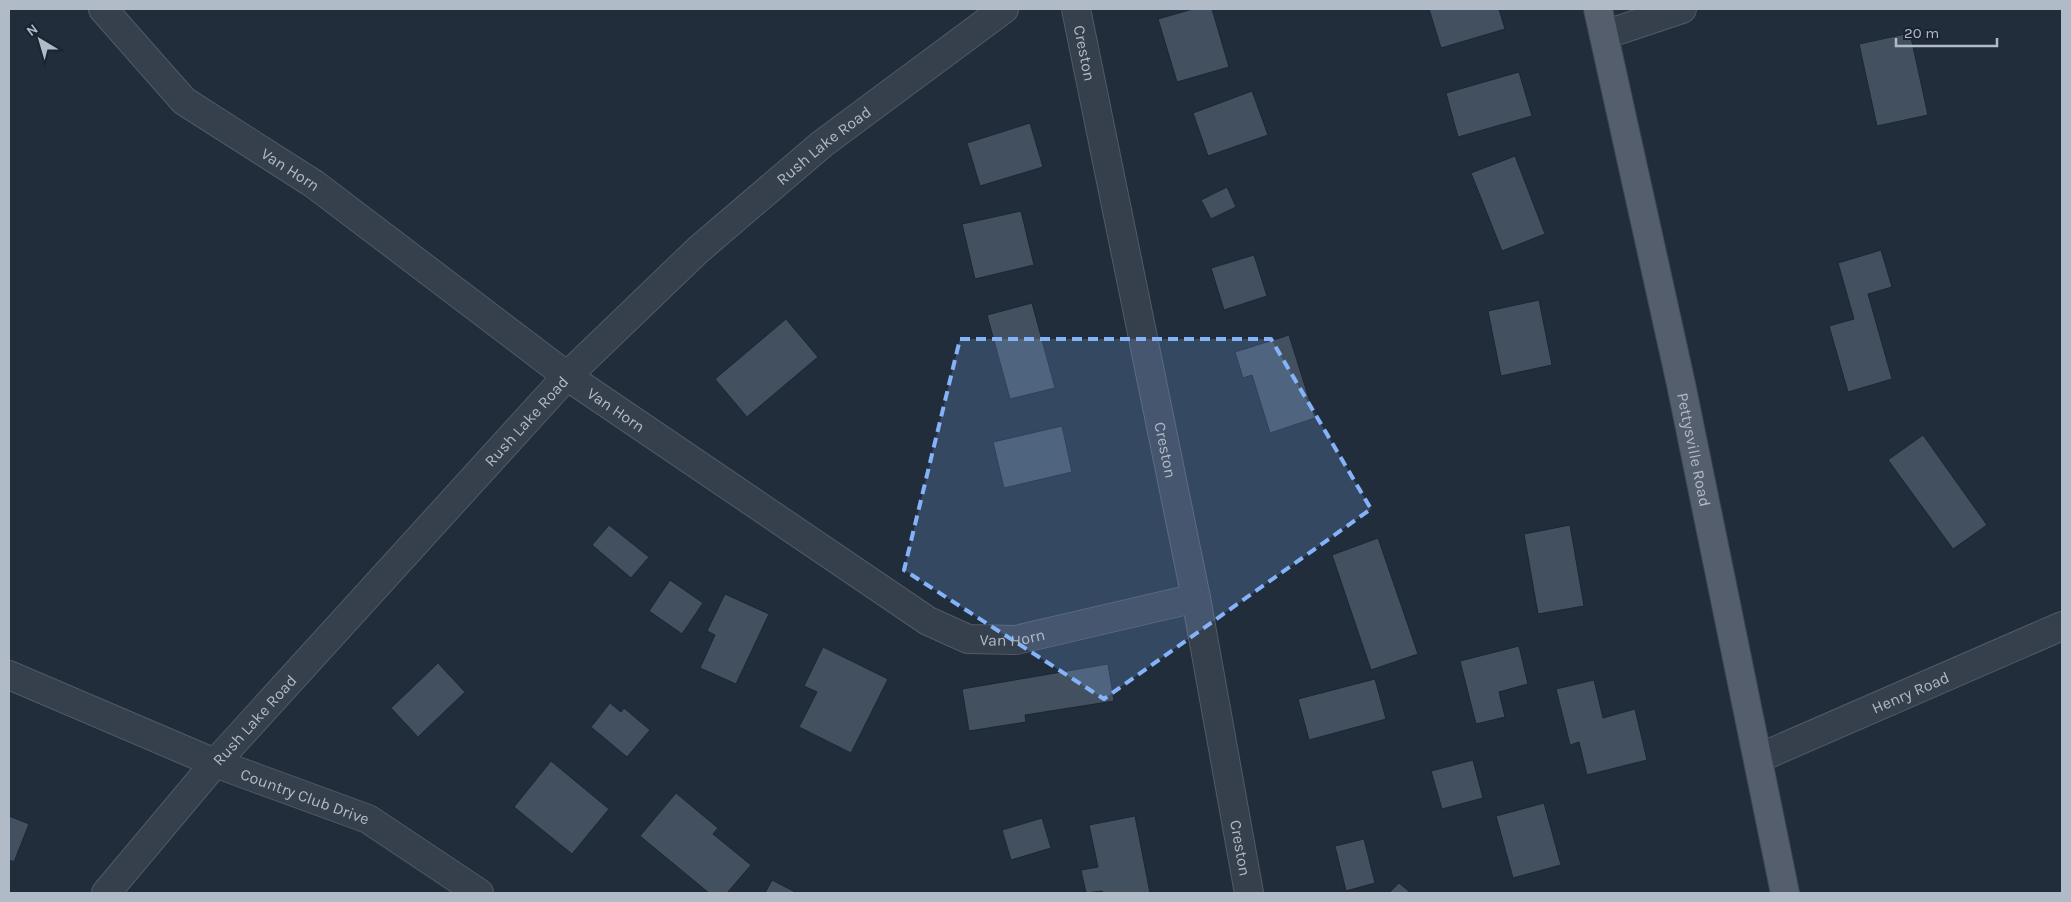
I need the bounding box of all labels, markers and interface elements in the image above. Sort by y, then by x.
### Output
north arrow [15,15,65,65]
scale bar [1896,15,1997,47]
text: N [23,20,41,40]
street label: Creston [1070,24,1099,83]
text: 20 m [1904,24,1939,42]
street label: Rush Lake Road [772,102,875,189]
street label: Van Horn [257,144,323,195]
street label: Rush Lake Road [481,372,572,470]
street label: Van Horn [584,384,649,436]
street label: Pettysville Road [1673,391,1715,508]
street label: Creston [1150,420,1180,480]
street label: Van Horn [979,625,1047,650]
street label: Henry Road [1869,667,1952,718]
street label: Rush Lake Road [209,671,301,769]
street label: Country Club Drive [238,764,372,829]
street label: Creston [1226,818,1255,878]

